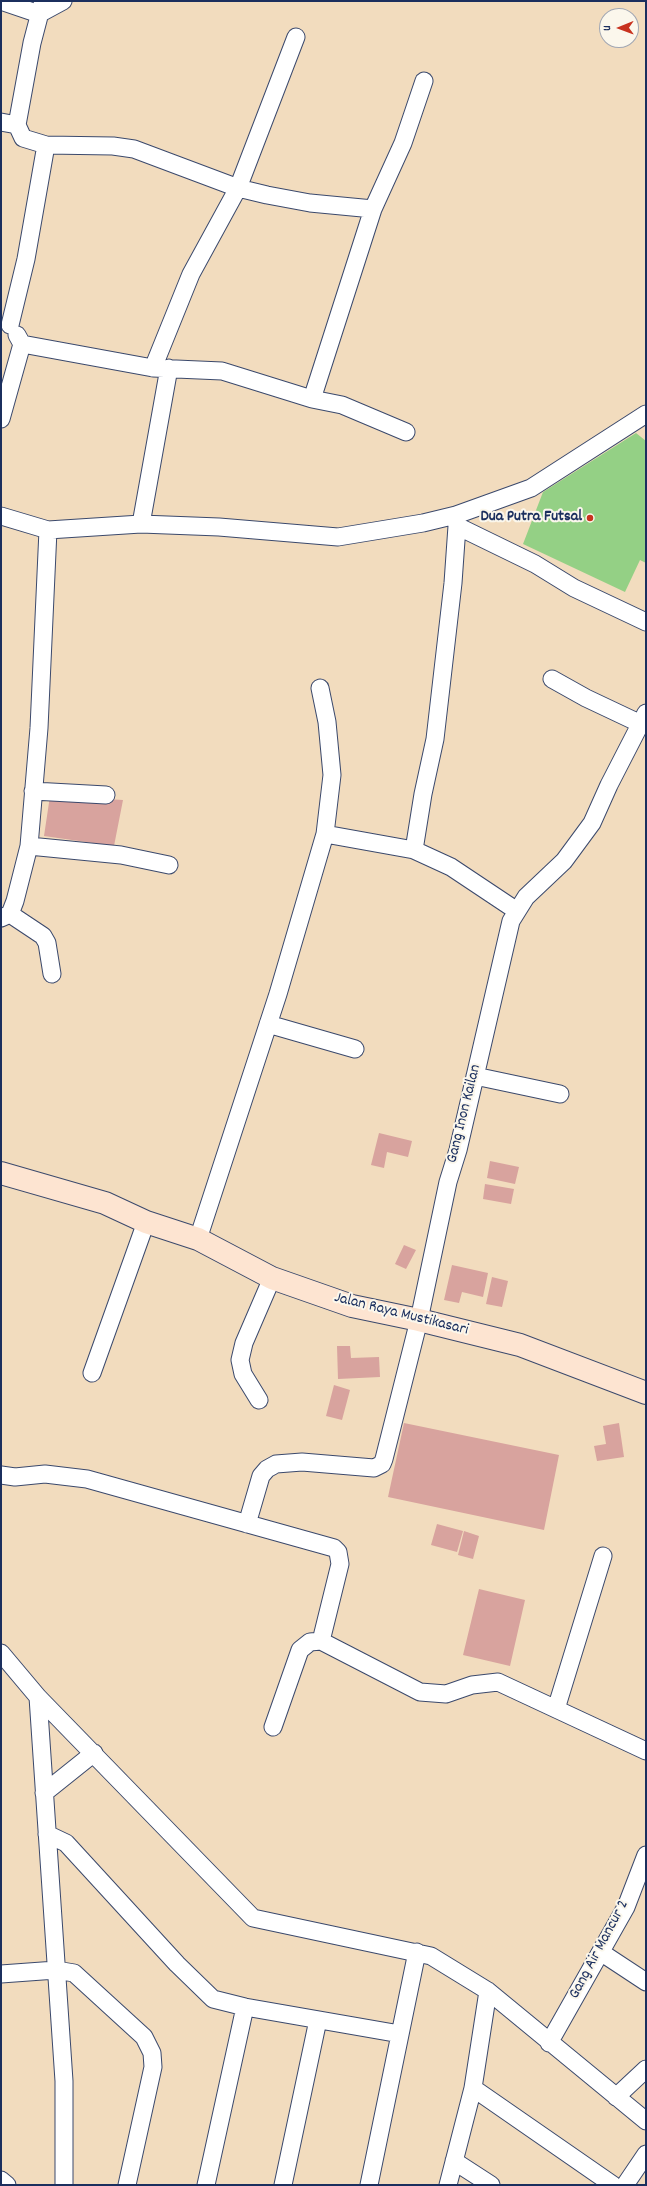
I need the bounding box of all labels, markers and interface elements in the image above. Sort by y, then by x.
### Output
north arrow [599,8,639,48]
text: U [600,25,616,31]
place label: Dua Putra Futsal [481,508,582,528]
marker: Dua Putra Futsal [585,513,595,523]
street label: Gang Inon Kailan [444,1063,486,1165]
street label: Jalan Raya Mustikasari [332,1289,470,1341]
street label: Gang Air Mancur 2 [566,1897,634,2003]

